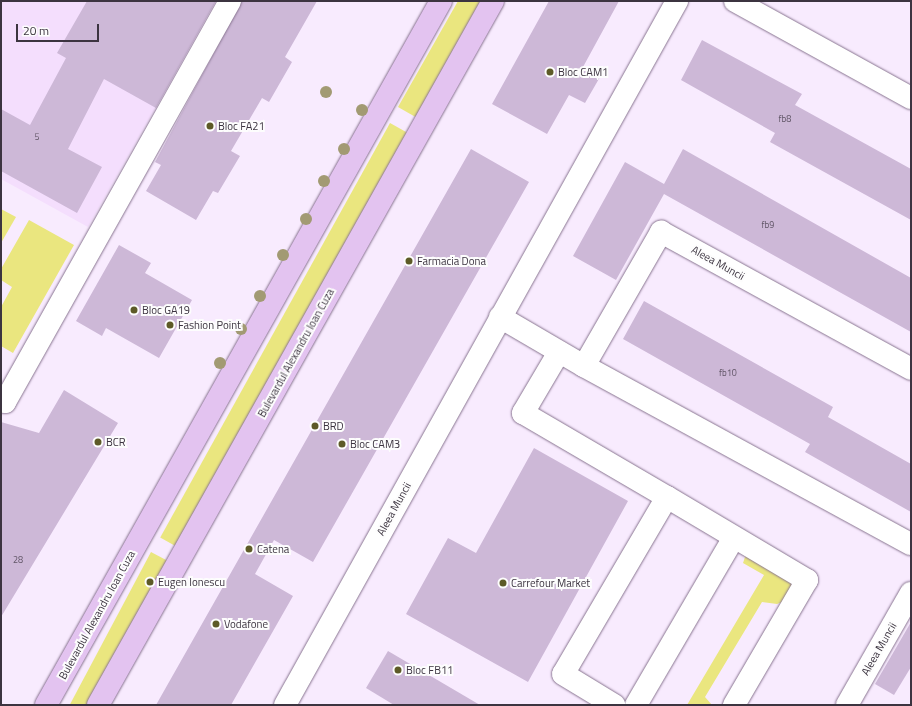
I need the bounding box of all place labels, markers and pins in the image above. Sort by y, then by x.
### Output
place label: Bloc CAM1 [558,65,608,79]
marker: Bloc CAM1 [545,67,555,77]
place label: Bloc FA21 [218,119,265,133]
marker: Bloc FA21 [205,121,215,131]
place label: Farmacia Dona [417,254,486,268]
marker: Farmacia Dona [404,256,414,266]
place label: Bloc GA19 [142,303,190,317]
marker: Bloc GA19 [129,305,139,315]
place label: Fashion Point [178,318,241,332]
marker: Fashion Point [165,320,175,330]
place label: BRD [323,419,344,433]
marker: BRD [310,421,320,431]
place label: BCR [106,435,126,449]
marker: BCR [93,437,103,447]
place label: Bloc CAM3 [350,437,400,451]
marker: Bloc CAM3 [337,439,347,449]
place label: Catena [257,542,289,556]
marker: Catena [244,544,254,554]
place label: Eugen Ionescu [158,575,225,589]
place label: Carrefour Market [511,576,590,590]
marker: Eugen Ionescu [145,577,155,587]
marker: Carrefour Market [498,578,508,588]
place label: Vodafone [224,617,268,631]
marker: Vodafone [211,619,221,629]
place label: Bloc FB11 [406,663,453,677]
marker: Bloc FB11 [393,665,403,675]

